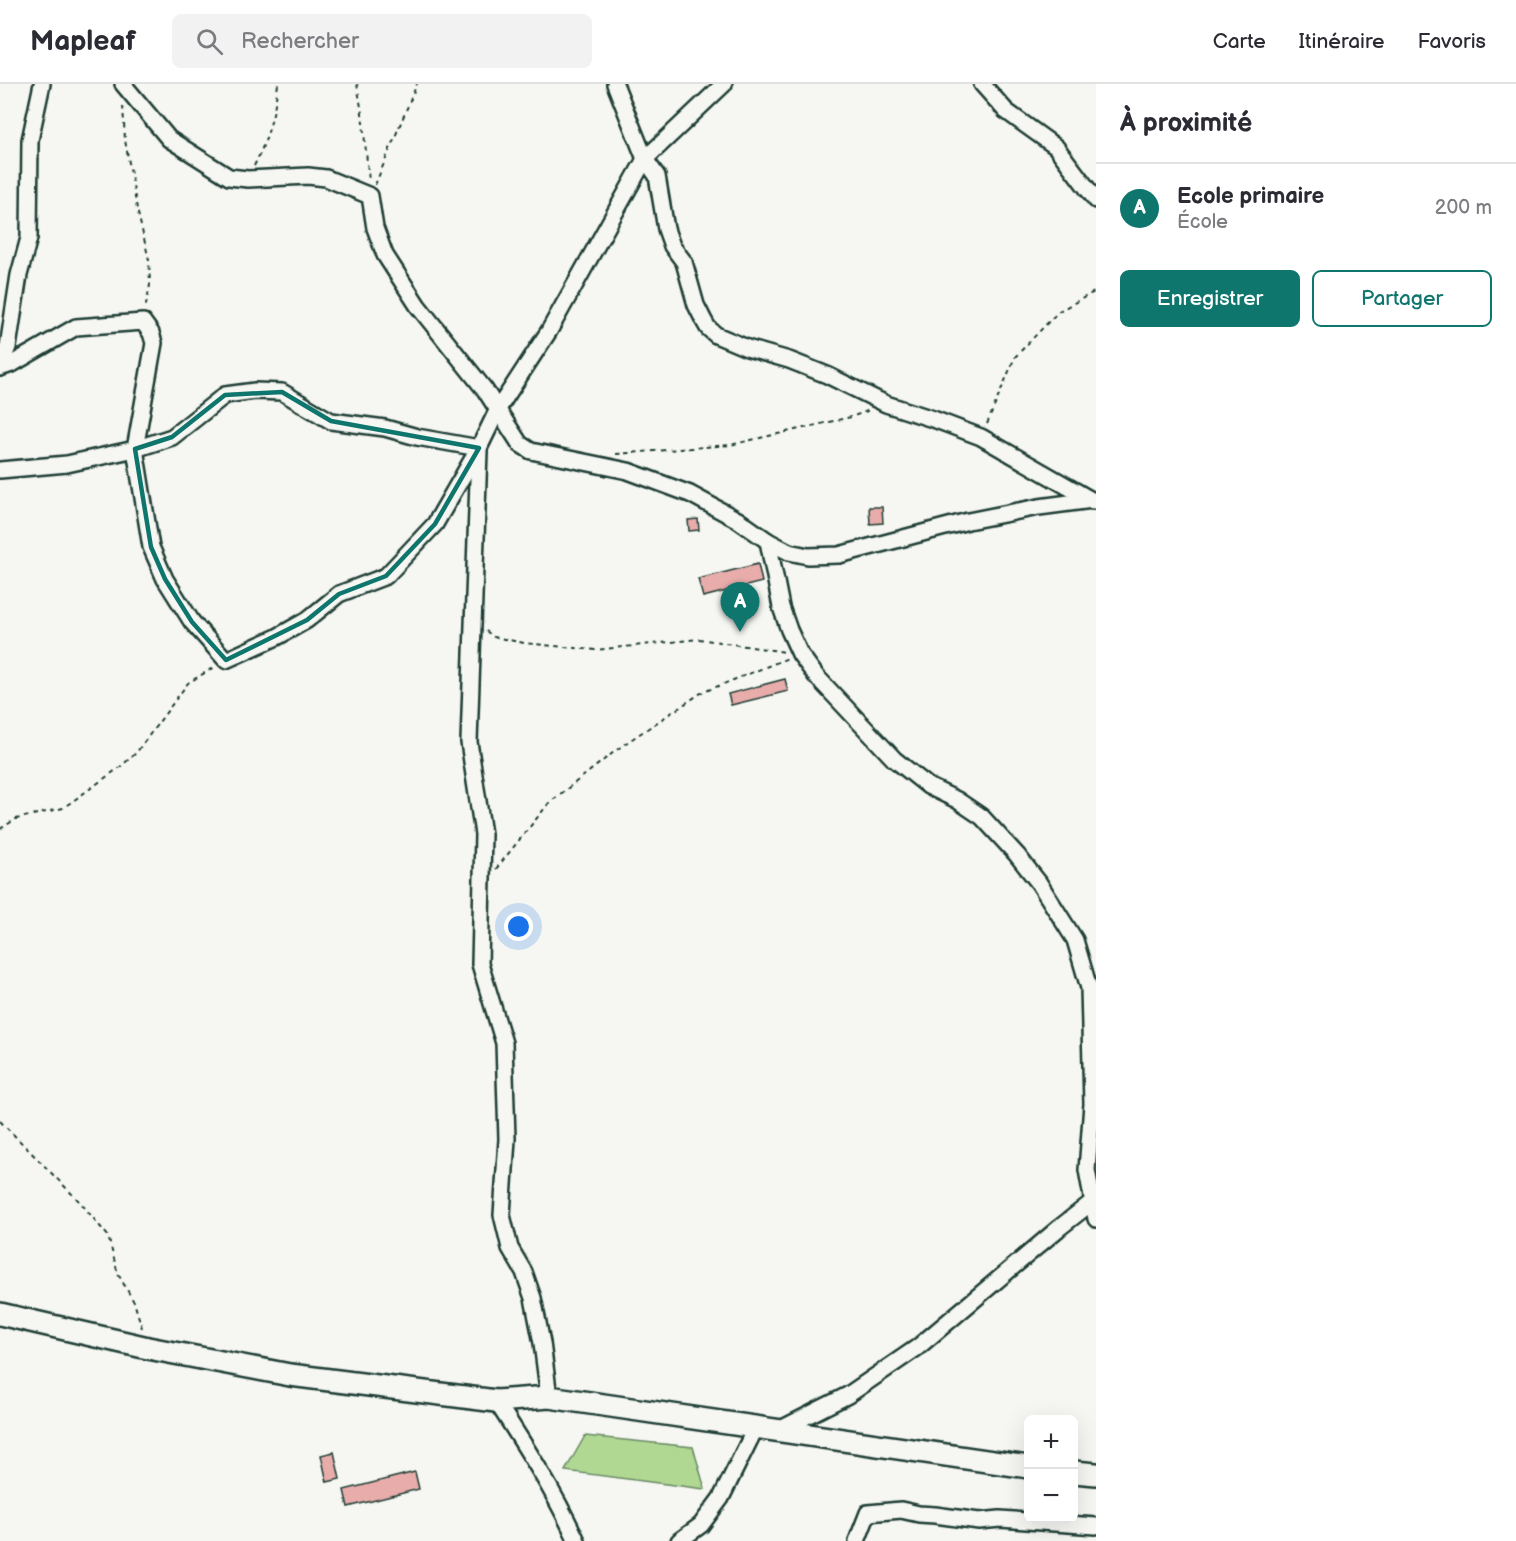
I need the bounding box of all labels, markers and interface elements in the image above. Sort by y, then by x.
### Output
search box [172,14,592,68]
text: Mapleaf [30,25,136,58]
icon: search [193,25,226,58]
text: Rechercher [241,28,359,55]
text: Carte [1213,29,1266,54]
text: Itinéraire [1299,29,1385,54]
text: Favoris [1418,29,1486,54]
text: À proximité [1120,108,1252,139]
text: Ecole primaire [1177,183,1324,210]
text: A [1133,196,1146,220]
text: 200 m [1435,196,1492,220]
text: École [1177,210,1228,234]
button: Enregistrer [1120,270,1300,327]
button: Partager [1312,270,1492,327]
pin: A [720,582,760,632]
your location [504,912,533,941]
map controls [1024,1415,1078,1523]
button: + [1024,1415,1078,1469]
button: − [1024,1469,1078,1523]

